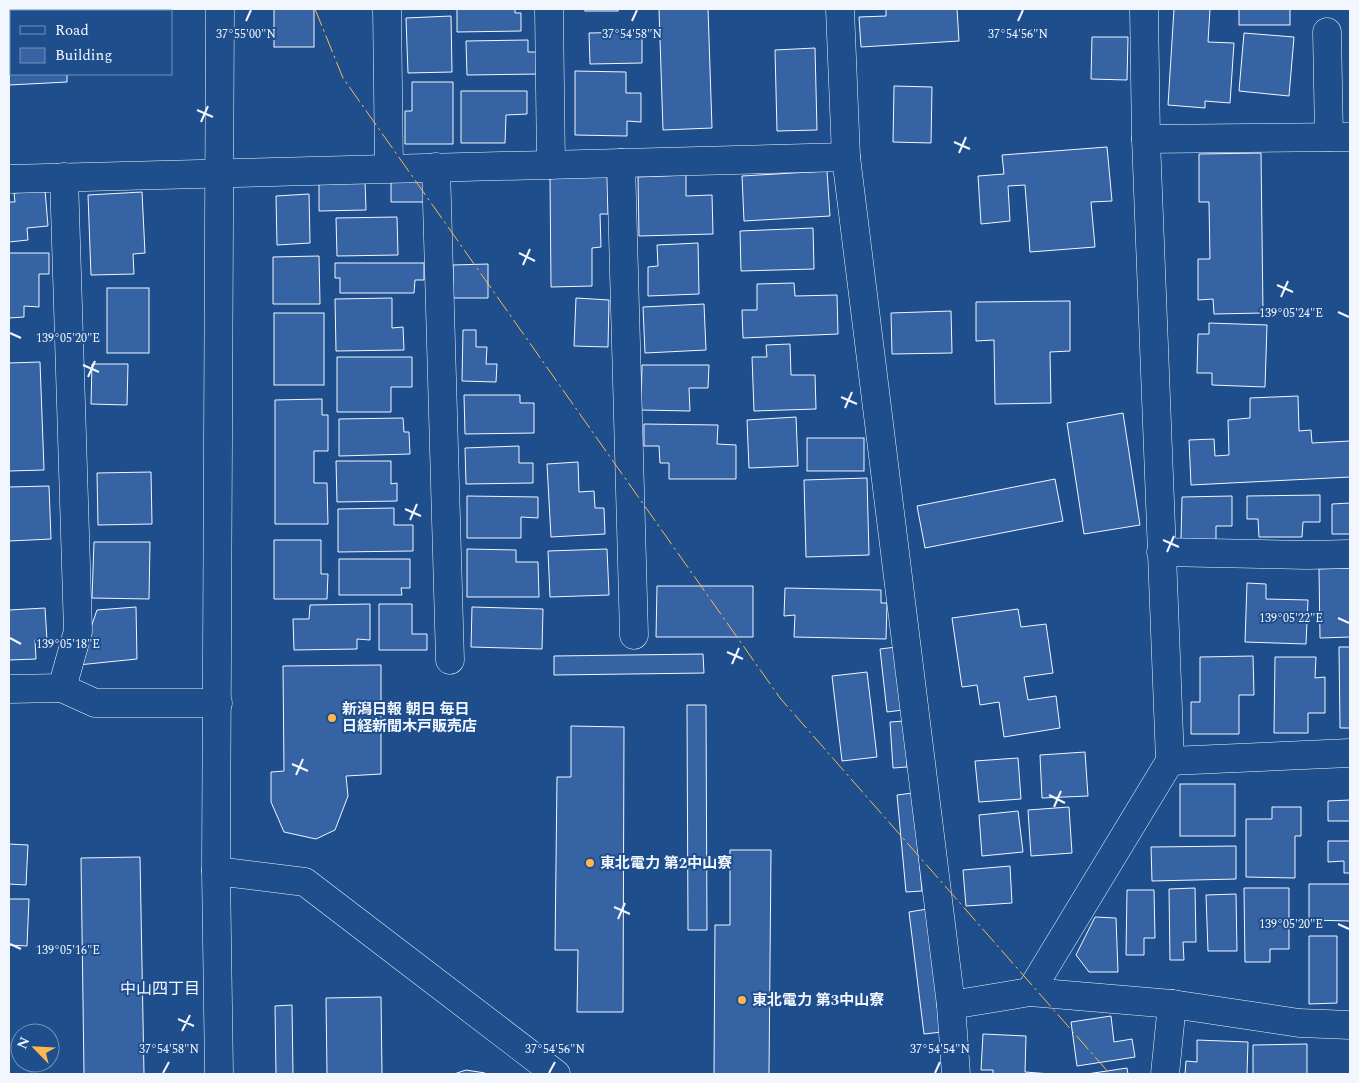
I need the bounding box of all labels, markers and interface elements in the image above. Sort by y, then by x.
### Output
legend [10,10,172,75]
text: Road [55,19,89,42]
text: 37°55'00"N [216,25,276,44]
text: 37°54'58"N [602,25,662,44]
text: 37°54'56"N [988,25,1048,44]
text: Building [55,44,112,67]
text: 139°05'24"E [1259,304,1323,323]
text: 139°05'20"E [36,329,100,348]
text: 139°05'22"E [1259,609,1323,628]
text: 139°05'18"E [36,635,100,654]
place label: 新潟日報 朝日 毎日 日経新聞木戸販売店 [342,698,477,738]
marker: 新潟日報 朝日 毎日 日経新聞木戸販売店 [326,712,338,724]
place label: 東北電力 第2中山寮 [600,852,732,875]
marker: 東北電力 第2中山寮 [584,857,596,869]
text: 139°05'20"E [1259,915,1323,934]
text: 139°05'16"E [36,941,100,960]
district label: 中山四丁目 [120,977,200,1001]
place label: 東北電力 第3中山寮 [752,989,884,1012]
marker: 東北電力 第3中山寮 [736,994,748,1006]
north arrow [10,1023,60,1073]
text: N [12,1033,35,1052]
text: 37°54'58"N [139,1040,199,1059]
text: 37°54'56"N [525,1040,585,1059]
text: 37°54'54"N [910,1040,970,1059]

